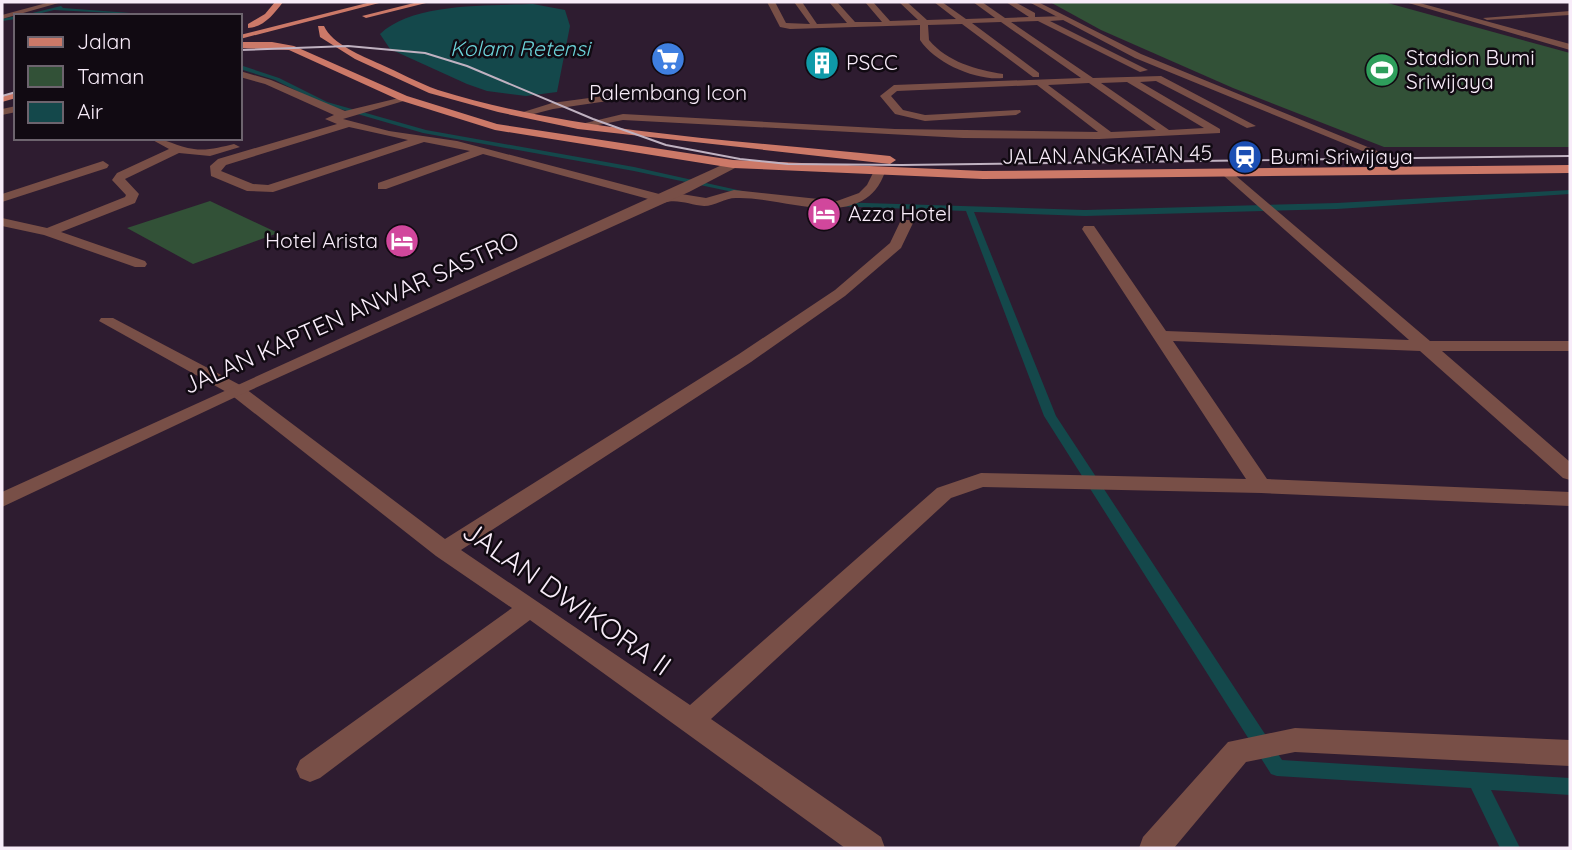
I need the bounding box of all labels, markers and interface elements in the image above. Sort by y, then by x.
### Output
legend [14,14,242,140]
text: Jalan [77,28,131,54]
water label: Kolam Retensi [450,35,593,61]
supermarket icon: Palembang Icon [649,40,687,78]
building icon: PSCC [803,44,841,82]
place label: Stadion Bumi Sriwijaya [1406,44,1535,94]
place label: PSCC [846,49,898,75]
sports icon: Stadion Bumi Sriwijaya [1363,51,1401,89]
text: Taman [77,63,144,89]
place label: Palembang Icon [589,79,747,105]
text: Air [77,98,103,124]
station icon: Bumi Sriwijaya [1226,138,1264,176]
street label: JALAN ANGKATAN 45 [1002,139,1212,169]
place label: Bumi Sriwijaya [1270,143,1413,169]
hotel icon: Azza Hotel [805,195,843,233]
place label: Azza Hotel [848,200,952,226]
hotel icon: Hotel Arista [383,222,421,260]
street label: JALAN KAPTEN ANWAR SASTRO [178,224,523,400]
place label: Hotel Arista [265,227,378,253]
street label: JALAN DWIKORA II [456,512,678,683]

